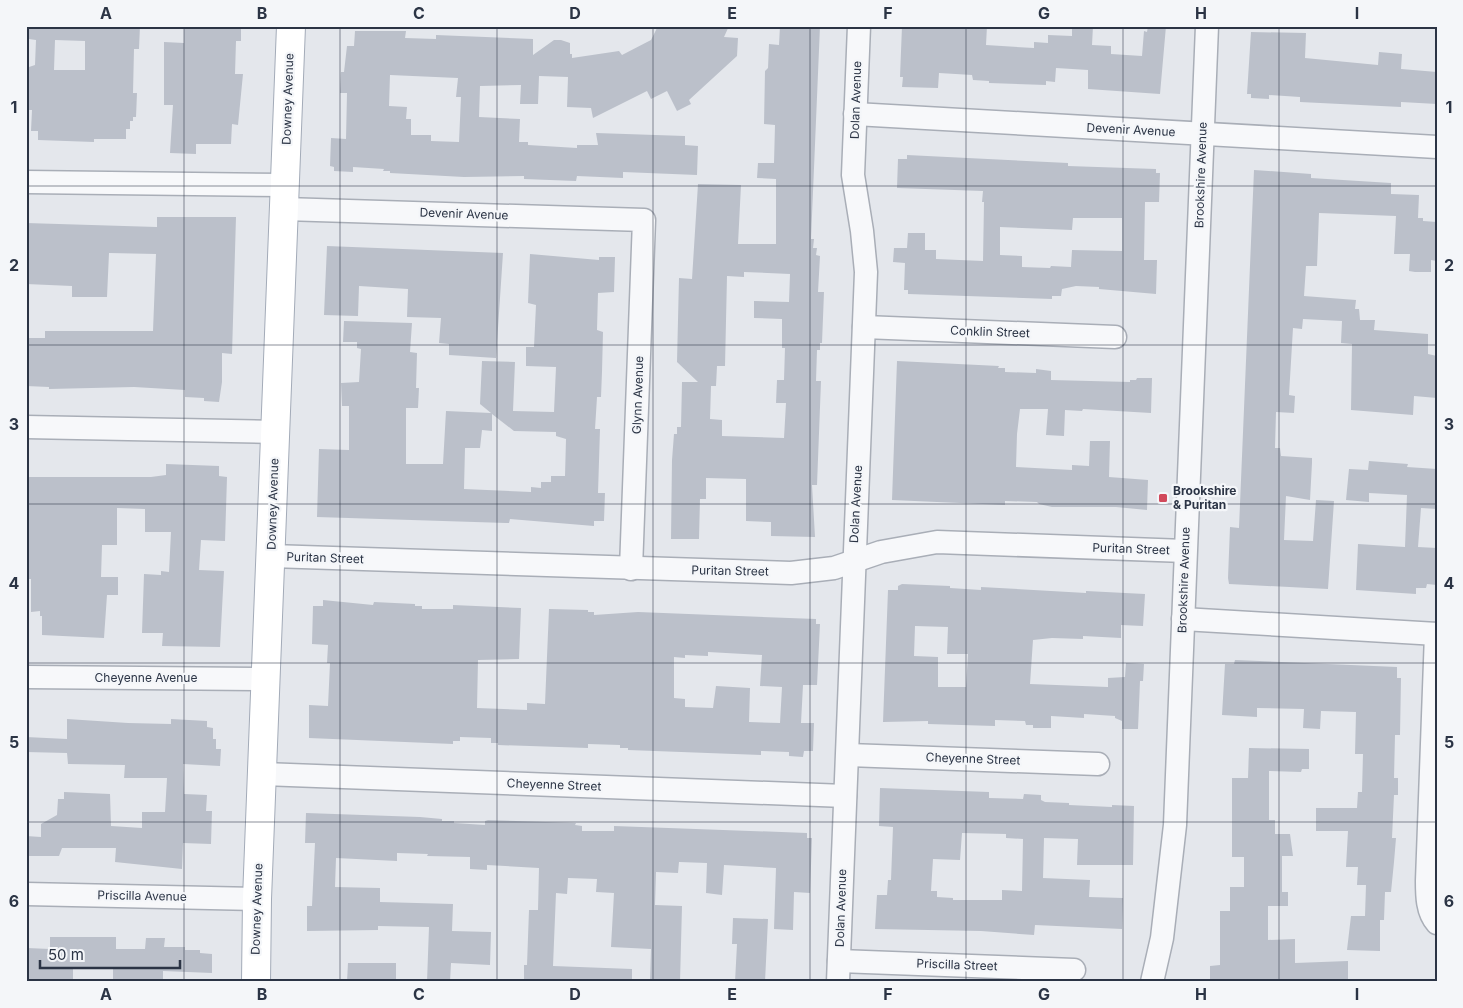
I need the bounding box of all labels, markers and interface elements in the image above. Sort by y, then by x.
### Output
text: A [100,3,112,23]
text: B [257,3,267,23]
text: C [413,3,425,23]
text: D [569,3,581,23]
text: E [727,3,737,23]
text: F [883,3,893,23]
text: G [1038,3,1050,23]
text: H [1195,3,1207,23]
text: I [1355,3,1359,23]
street label: Downey Avenue [278,53,297,145]
street label: Dolan Avenue [847,61,864,139]
text: 1 [11,97,17,117]
text: 1 [1446,97,1452,117]
street label: Devenir Avenue [1086,120,1176,139]
street label: Brookshire Avenue [1191,122,1210,228]
street label: Devenir Avenue [419,204,509,223]
text: 2 [9,255,19,275]
text: 2 [1444,255,1454,275]
street label: Conklin Street [950,323,1030,340]
street label: Glynn Avenue [629,356,646,434]
text: 3 [9,414,19,434]
text: 3 [1444,414,1454,434]
street label: Downey Avenue [263,458,282,550]
street label: Dolan Avenue [846,465,865,543]
place label: Brookshire & Puritan [1173,483,1236,512]
marker: Brookshire & Puritan [1157,492,1169,504]
street label: Brookshire Avenue [1174,527,1193,633]
street label: Puritan Street [1092,540,1170,557]
street label: Puritan Street [286,549,364,566]
street label: Puritan Street [691,562,769,579]
text: 4 [9,573,20,593]
text: 4 [1444,573,1455,593]
street label: Cheyenne Avenue [95,670,197,685]
text: 5 [9,732,19,752]
text: 5 [1444,732,1454,752]
street label: Cheyenne Street [926,749,1021,768]
street label: Cheyenne Street [507,775,602,794]
street label: Downey Avenue [247,863,266,955]
street label: Dolan Avenue [832,869,849,947]
street label: Priscilla Avenue [97,887,187,904]
text: 6 [9,891,19,911]
text: 6 [1444,891,1454,911]
scale bar [40,938,180,970]
text: 50 m [48,945,84,964]
street label: Priscilla Street [916,956,998,973]
text: A [100,984,112,1004]
text: B [257,984,267,1004]
text: C [413,984,425,1004]
text: D [569,984,581,1004]
text: E [727,984,737,1004]
text: F [883,984,893,1004]
text: G [1038,984,1050,1004]
text: H [1195,984,1207,1004]
text: I [1355,984,1359,1004]

